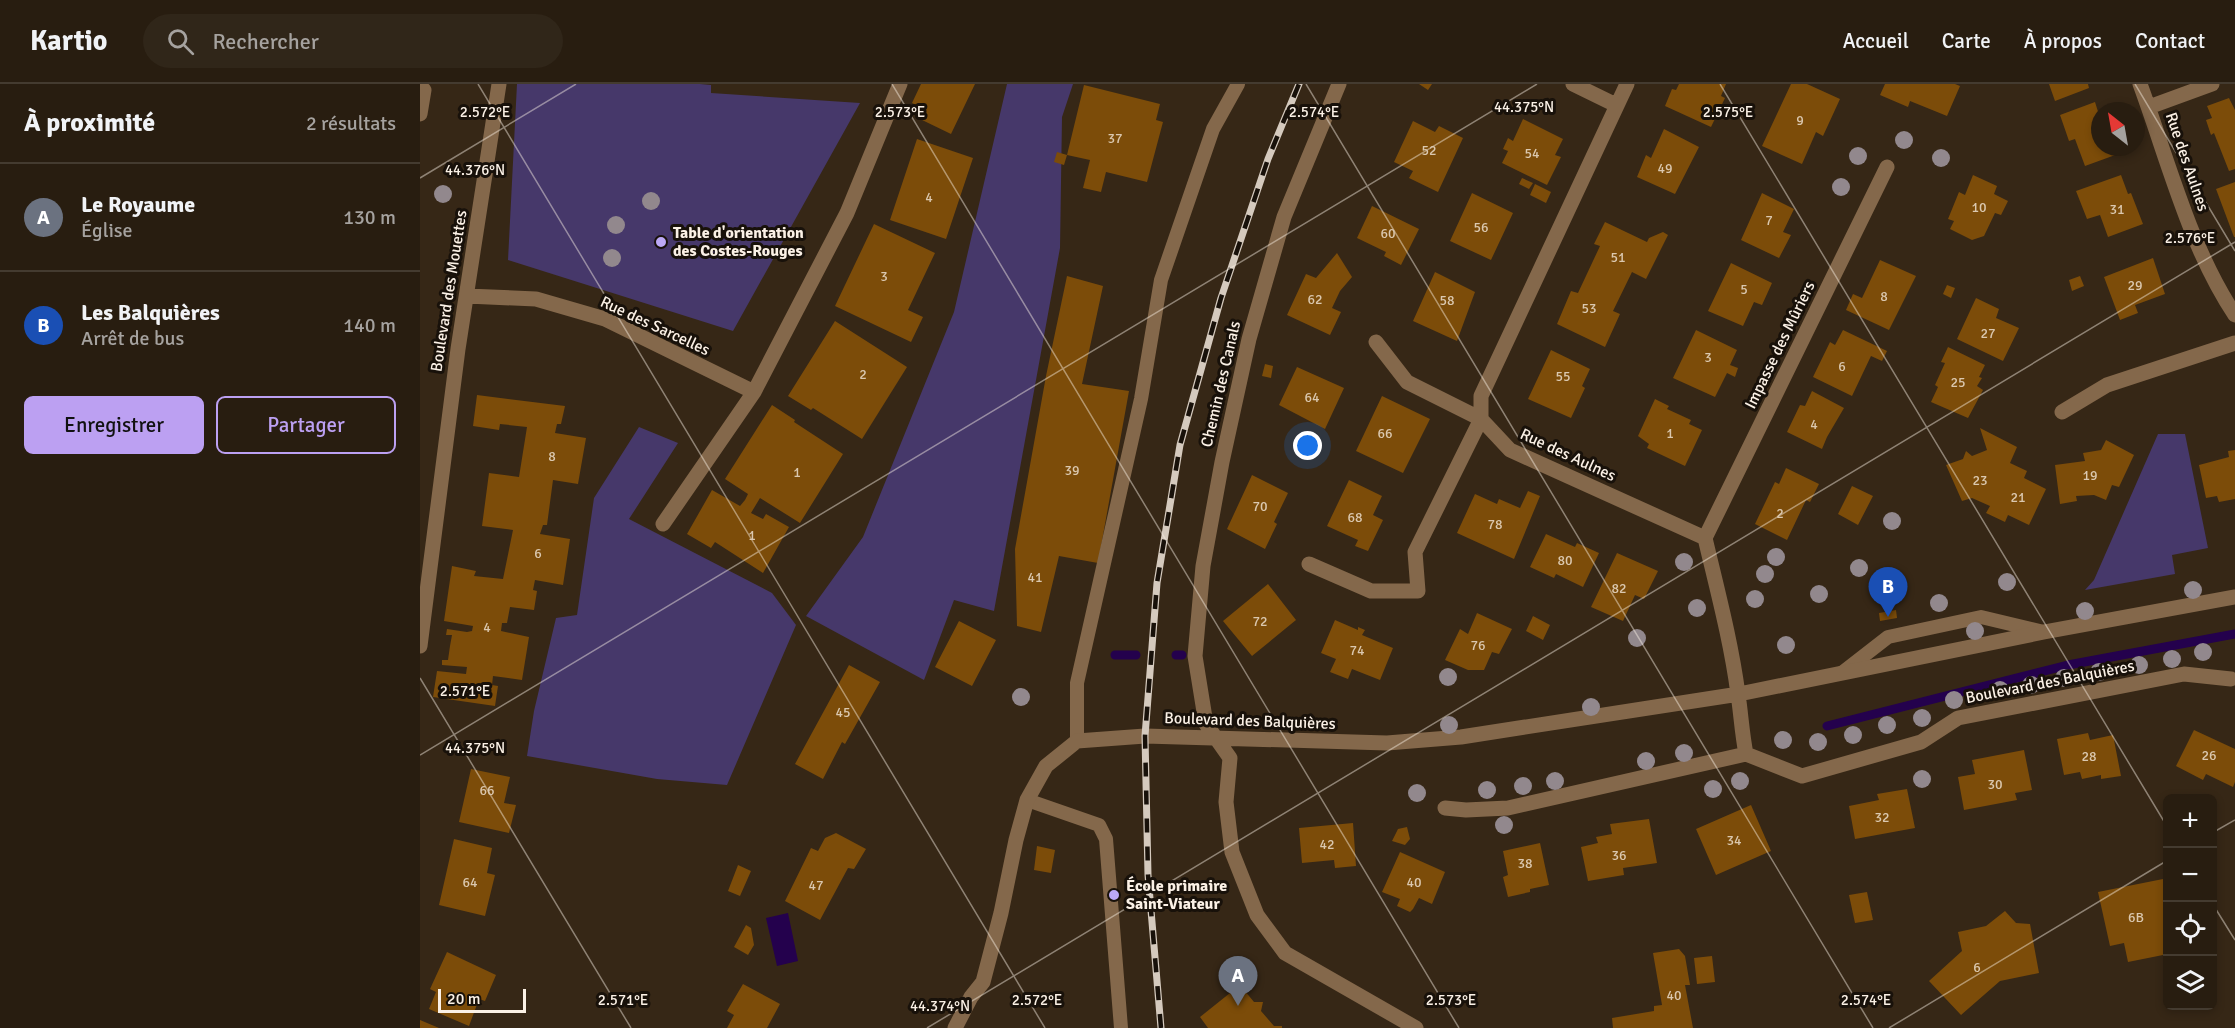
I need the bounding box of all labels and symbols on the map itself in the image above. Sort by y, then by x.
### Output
text: 44.375°N [1494,98,1554,116]
north arrow [2091,102,2145,156]
text: 2.572°E [460,103,510,121]
text: 2.573°E [875,103,925,121]
text: 2.574°E [1289,103,1339,121]
text: 2.575°E [1703,103,1753,121]
street label: Rue des Aulnes [2161,110,2213,214]
house number: 9 [1796,112,1804,129]
house number: 37 [1107,130,1123,147]
house number: 52 [1421,142,1437,159]
house number: 54 [1524,145,1540,162]
house number: 49 [1657,160,1673,177]
text: 44.376°N [445,161,505,179]
house number: 4 [925,189,933,206]
house number: 10 [1971,199,1987,216]
house number: 31 [2109,201,2125,218]
street label: Boulevard des Mouettes [426,209,472,373]
house number: 7 [1765,212,1773,229]
house number: 56 [1473,219,1489,236]
place label: Table d'orientation des Costes-Rouges [673,223,804,261]
house number: 60 [1380,225,1396,242]
text: 2.576°E [2165,229,2215,247]
marker: Table d'orientation des Costes-Rouges [654,235,668,249]
house number: 51 [1610,249,1626,266]
house number: 3 [880,268,888,285]
house number: 29 [2127,277,2143,294]
street label: Impasse des Mûriers [1740,278,1820,412]
house number: 5 [1740,281,1748,298]
house number: 8 [1880,288,1888,305]
house number: 62 [1307,291,1323,308]
street label: Rue des Sarcelles [597,292,713,360]
house number: 58 [1439,292,1455,309]
house number: 53 [1581,300,1597,317]
street label: Chemin des Canals [1197,319,1245,449]
house number: 27 [1980,325,1996,342]
house number: 3 [1704,349,1712,366]
house number: 6 [1838,358,1846,375]
house number: 2 [859,366,867,383]
house number: 55 [1555,368,1571,385]
house number: 25 [1950,374,1966,391]
house number: 64 [1304,389,1320,406]
house number: 4 [1810,416,1818,433]
street label: Rue des Aulnes [1517,424,1619,486]
house number: 66 [1377,425,1393,442]
house number: 1 [1666,425,1674,442]
your location [1293,431,1322,460]
house number: 8 [548,448,556,465]
house number: 39 [1064,462,1080,479]
house number: 1 [793,464,801,481]
house number: 19 [2082,467,2098,484]
house number: 23 [1972,472,1988,489]
house number: 21 [2010,489,2026,506]
house number: 70 [1252,498,1268,515]
house number: 2 [1776,505,1784,522]
house number: 68 [1347,509,1363,526]
house number: 78 [1487,516,1503,533]
house number: 1 [748,527,756,544]
house number: 6 [534,545,542,562]
house number: 80 [1557,552,1573,569]
pin: B [1868,568,1908,617]
house number: 41 [1027,569,1043,586]
house number: 82 [1611,580,1627,597]
house number: 72 [1252,613,1268,630]
house number: 4 [483,619,491,636]
house number: 76 [1470,637,1486,654]
house number: 74 [1349,642,1365,659]
street label: Boulevard des Balquières [1964,656,2136,708]
text: 2.571°E [440,682,490,700]
house number: 45 [835,704,851,721]
street label: Boulevard des Balquières [1164,708,1336,734]
text: 44.375°N [445,739,505,757]
house number: 26 [2201,747,2217,764]
house number: 28 [2081,748,2097,765]
house number: 30 [1987,776,2003,793]
house number: 66 [479,782,495,799]
house number: 32 [1874,809,1890,826]
house number: 34 [1726,832,1742,849]
house number: 42 [1319,836,1335,853]
house number: 36 [1611,847,1627,864]
house number: 38 [1517,855,1533,872]
house number: 64 [462,874,478,891]
house number: 40 [1406,874,1422,891]
place label: École primaire Saint-Viateur [1126,876,1227,914]
house number: 47 [808,877,824,894]
marker: École primaire Saint-Viateur [1107,888,1121,902]
house number: 6B [2128,909,2144,926]
pin: A [1218,956,1258,1006]
house number: 6 [1973,959,1981,976]
scale bar [438,986,526,1014]
house number: 40 [1666,987,1682,1004]
text: 2.571°E [598,991,648,1009]
text: 2.572°E [1012,991,1062,1009]
text: 2.573°E [1426,991,1476,1009]
text: 2.574°E [1841,991,1891,1009]
text: 44.374°N [910,997,970,1015]

